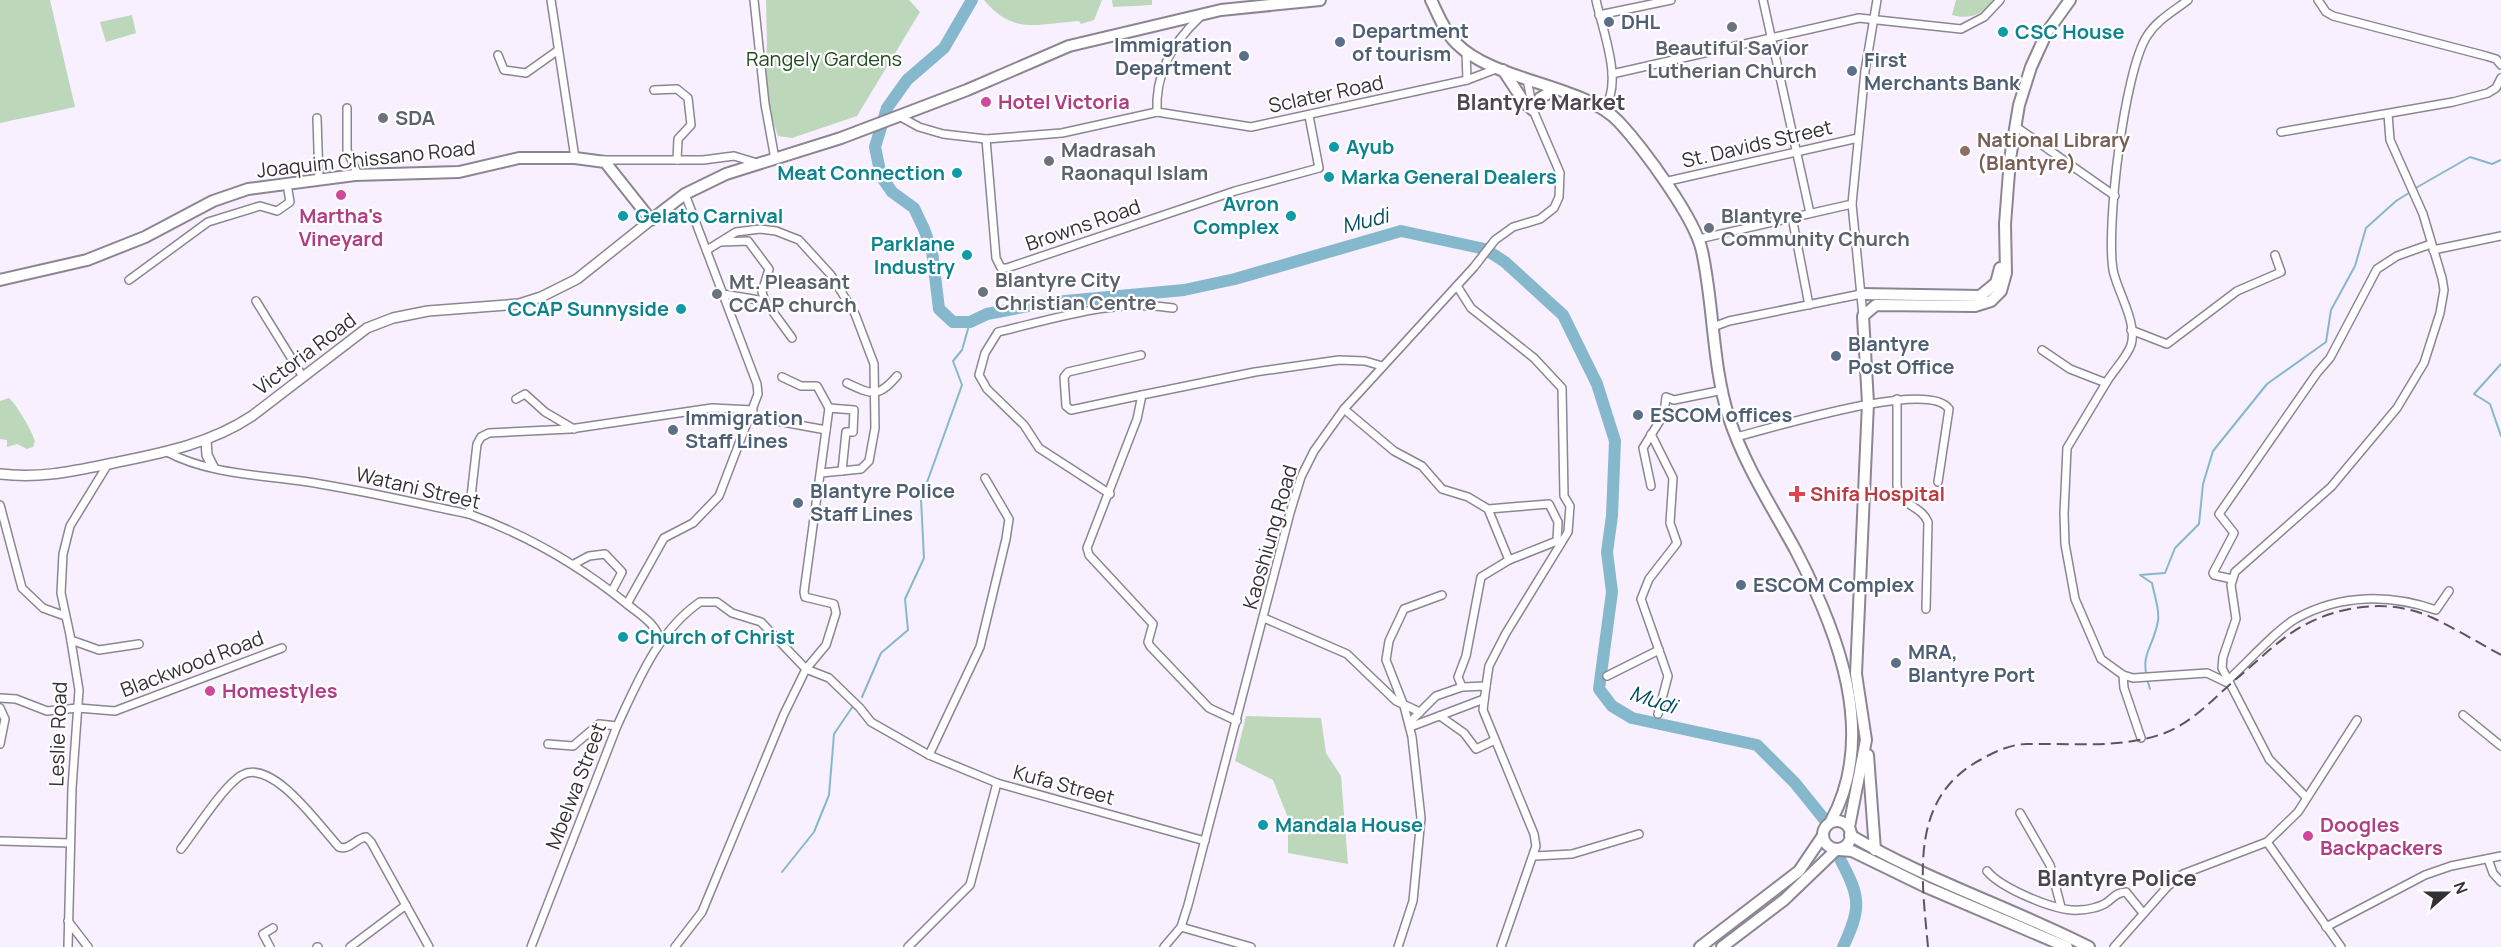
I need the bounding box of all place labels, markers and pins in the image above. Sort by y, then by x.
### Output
place label: DHL [1621,8,1660,35]
marker: DHL [1602,15,1616,29]
place label: Department of tourism [1352,17,1469,67]
place label: CSC House [2015,18,2124,45]
marker: Beautiful Savior Lutherian Church [1725,20,1739,34]
marker: CSC House [1996,25,2010,39]
place label: Immigration Department [1114,31,1232,81]
place label: Beautiful Savior Lutherian Church [1647,34,1817,84]
marker: Department of tourism [1333,35,1347,49]
place label: First Merchants Bank [1864,46,2021,96]
marker: Immigration Department [1237,49,1251,63]
marker: First Merchants Bank [1845,64,1859,78]
place label: Hotel Victoria [998,88,1130,115]
marker: Hotel Victoria [979,95,993,109]
place label: SDA [395,104,436,131]
marker: SDA [376,111,390,125]
place label: National Library (Blantyre) [1977,126,2131,176]
place label: Ayub [1346,133,1394,160]
place label: Madrasah Raonaqul Islam [1061,136,1208,186]
marker: Ayub [1327,140,1341,154]
marker: National Library (Blantyre) [1958,144,1972,158]
marker: Madrasah Raonaqul Islam [1042,154,1056,168]
place label: Meat Connection [777,159,945,186]
place label: Marka General Dealers [1341,163,1557,190]
marker: Meat Connection [950,166,964,180]
marker: Marka General Dealers [1322,170,1336,184]
marker: Martha's Vineyard [334,188,348,202]
place label: Avron Complex [1193,190,1279,240]
place label: Martha's Vineyard [299,202,383,252]
place label: Gelato Carnival [635,202,783,229]
place label: Blantyre Community Church [1721,202,1910,252]
marker: Gelato Carnival [616,209,630,223]
marker: Avron Complex [1284,209,1298,223]
marker: Blantyre Community Church [1702,221,1716,235]
place label: Parklane Industry [871,230,956,280]
marker: Parklane Industry [960,248,974,262]
place label: Blantyre City Christian Centre [995,266,1157,316]
place label: Mt. Pleasant CCAP church [729,268,857,318]
marker: Blantyre City Christian Centre [976,285,990,299]
marker: Mt. Pleasant CCAP church [710,287,724,301]
place label: CCAP Sunnyside [507,295,669,322]
marker: CCAP Sunnyside [674,302,688,316]
place label: Blantyre Post Office [1848,330,1955,380]
marker: Blantyre Post Office [1829,349,1843,363]
place label: ESCOM offices [1650,401,1792,428]
place label: Immigration Staff Lines [685,404,803,454]
marker: ESCOM offices [1631,408,1645,422]
marker: Immigration Staff Lines [666,423,680,437]
place label: Blantyre Police Staff Lines [810,477,955,527]
place label: Shifa Hospital [1810,480,1945,507]
marker: Shifa Hospital [1788,485,1806,503]
marker: Blantyre Police Staff Lines [791,496,805,510]
place label: ESCOM Complex [1753,571,1914,598]
marker: ESCOM Complex [1734,578,1748,592]
place label: Church of Christ [635,623,795,650]
marker: Church of Christ [616,630,630,644]
place label: MRA, Blantyre Port [1908,638,2035,688]
marker: MRA, Blantyre Port [1889,656,1903,670]
place label: Homestyles [222,677,338,704]
marker: Homestyles [203,684,217,698]
place label: Mandala House [1275,811,1423,838]
place label: Doogles Backpackers [2320,811,2443,861]
marker: Mandala House [1256,818,1270,832]
marker: Doogles Backpackers [2301,829,2315,843]

